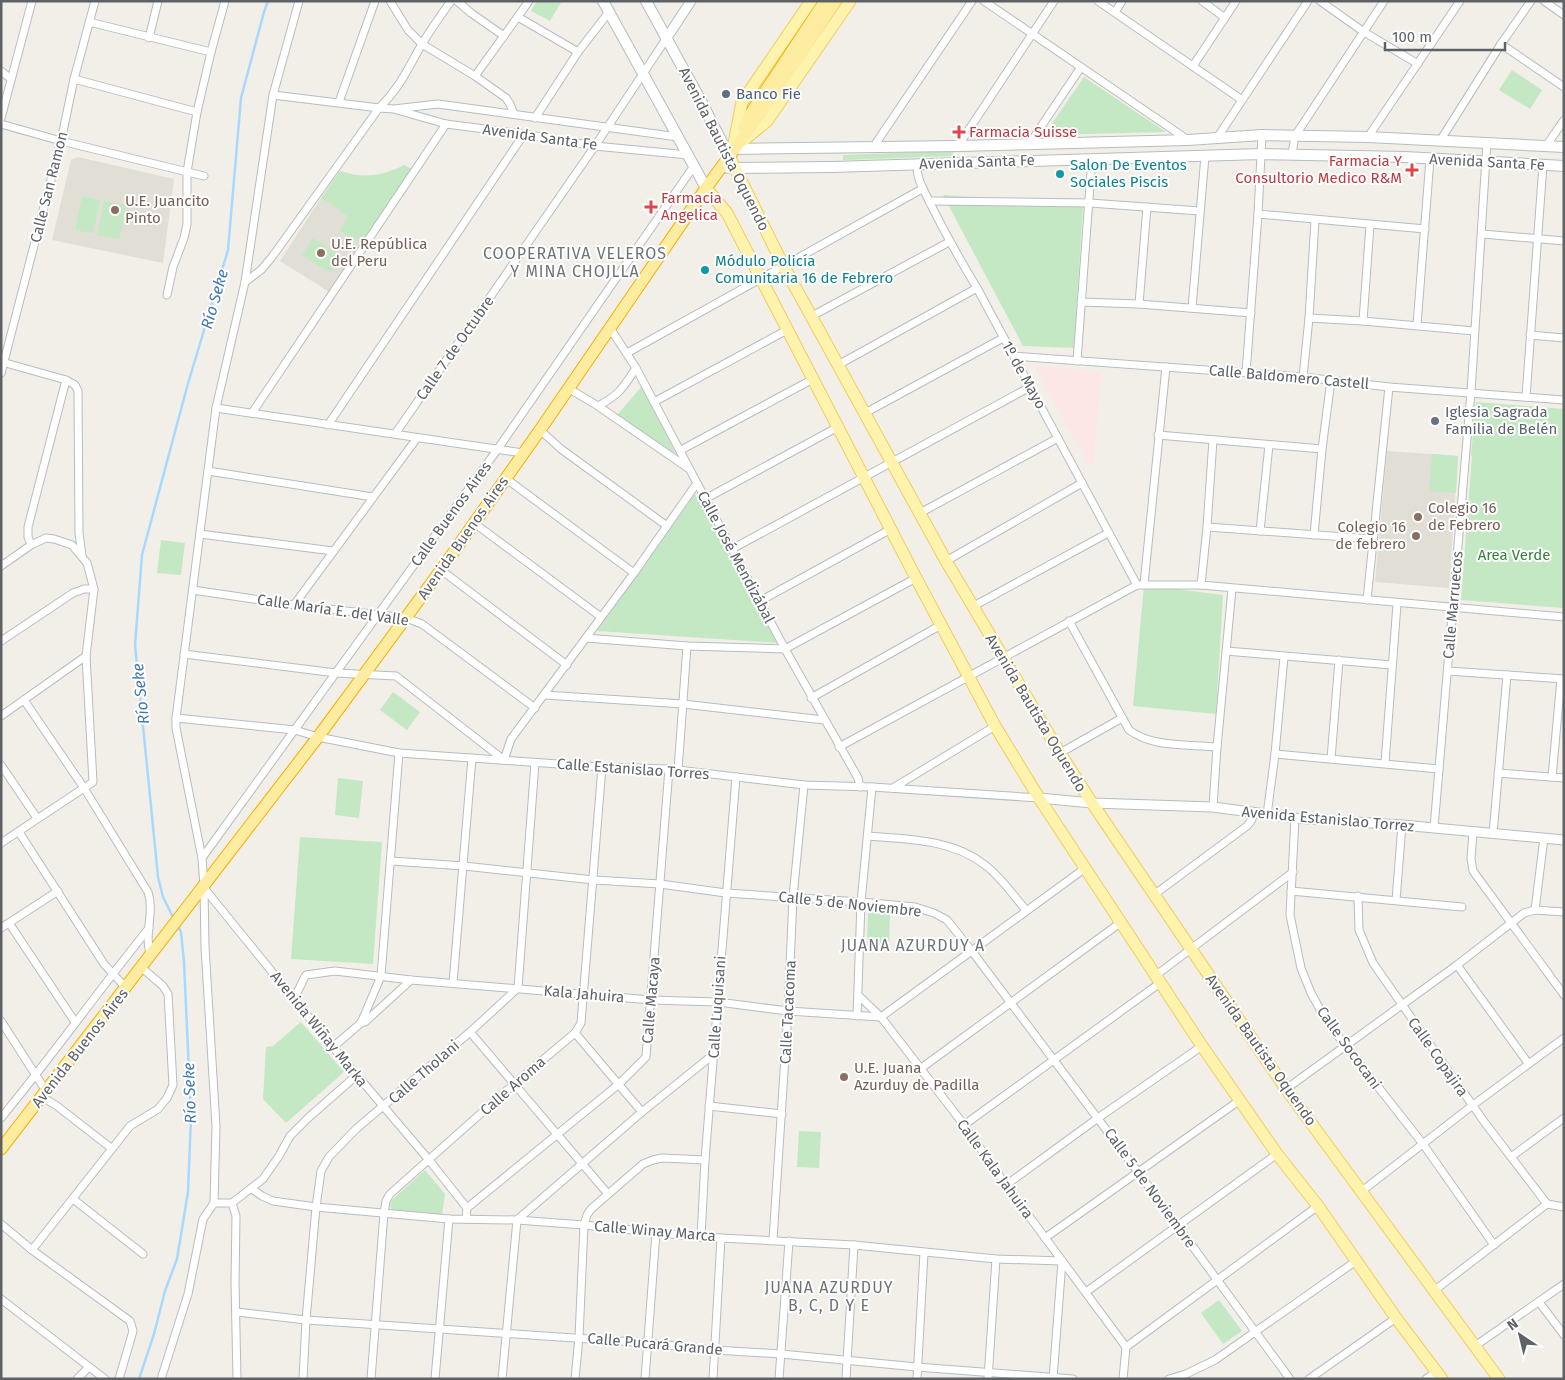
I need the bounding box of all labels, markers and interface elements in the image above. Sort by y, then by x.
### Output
scale bar [1385,20,1505,52]
text: 100 m [1392,28,1432,46]
street label: Avenida Bautista Oquendo [675,64,773,234]
place label: Banco Fie [736,85,801,103]
marker: Banco Fie [720,88,732,100]
street label: Avenida Santa Fe [481,120,599,154]
place label: Farmacia Suisse [969,123,1077,141]
marker: Farmacia Suisse [953,126,965,138]
street label: Calle San Ramon [27,130,71,244]
street label: Avenida Santa Fe [1429,150,1545,174]
street label: Avenida Santa Fe [919,151,1035,173]
place label: Farmacia Y Consultorio Medico R&M [1235,152,1403,187]
place label: Salon De Eventos Sociales Piscis [1070,156,1187,191]
marker: Farmacia Y Consultorio Medico R&M [1406,164,1418,176]
marker: Salon De Eventos Sociales Piscis [1054,168,1066,180]
place label: Farmacia Angelica [661,189,722,224]
place label: U.E. Juancito Pinto [125,192,210,227]
marker: Farmacia Angelica [645,201,657,213]
marker: U.E. Juancito Pinto [109,204,121,216]
place label: U.E. República del Peru [331,235,427,270]
district label: COOPERATIVA VELEROS Y MINA CHOJLLA [483,244,667,281]
marker: U.E. República del Peru [315,247,327,259]
place label: Módulo Policía Comunitaria 16 de Febrero [715,252,893,287]
marker: Módulo Policía Comunitaria 16 de Febrero [699,264,711,276]
water label: Río Seke [197,267,232,331]
street label: Calle 7 de Octubre [412,292,498,404]
street label: 1º de Mayo [998,338,1050,412]
street label: Calle Baldomero Castell [1208,361,1370,393]
place label: Iglesia Sagrada Familia de Belén [1445,403,1557,438]
marker: Iglesia Sagrada Familia de Belén [1429,415,1441,427]
street label: Calle Buenos Aires [407,458,495,570]
street label: Avenida Buenos Aires [414,473,512,603]
street label: Calle José Mendizábal [694,488,779,627]
place label: Colegio 16 de Febrero [1428,499,1501,534]
marker: Colegio 16 de Febrero [1412,511,1424,523]
place label: Colegio 16 de febrero [1335,518,1406,553]
marker: Colegio 16 de febrero [1410,530,1422,542]
park label: Area Verde [1478,546,1550,564]
street label: Calle Marruecos [1439,550,1467,660]
street label: Calle María E. del Valle [256,590,410,630]
street label: Avenida Bautista Oquendo [982,631,1090,795]
water label: Río Seke [128,662,153,725]
street label: Calle Estanislao Torres [556,755,710,783]
street label: Avenida Estanislao Torrez [1241,802,1416,836]
street label: Calle 5 de Noviembre [778,888,922,920]
district label: JUANA AZURDUY A [841,936,985,955]
street label: Calle Luquisani [704,955,730,1059]
street label: Calle Macaya [638,956,664,1044]
street label: Calle Tacacoma [776,960,800,1064]
street label: Avenida Wiñay Marka [267,967,371,1091]
street label: Avenida Bautista Oquendo [1202,971,1320,1129]
street label: Kala Jahuira [543,981,625,1007]
street label: Avenida Buenos Aires [28,985,132,1111]
street label: Calle Sococani [1313,1003,1385,1093]
street label: Calle Copajira [1404,1014,1472,1100]
street label: Calle Tholani [385,1036,463,1108]
street label: Calle Aroma [477,1053,549,1119]
place label: U.E. Juana Azurduy de Padilla [854,1059,979,1094]
water label: Río Seke [179,1062,200,1124]
marker: U.E. Juana Azurduy de Padilla [838,1071,850,1083]
street label: Calle Kala Jahuira [953,1116,1037,1222]
street label: Calle 5 de Noviembre [1100,1125,1200,1251]
street label: Calle Winay Marca [593,1217,717,1245]
district label: JUANA AZURDUY B, C, D Y E [764,1278,894,1315]
north arrow [1495,1310,1545,1360]
text: N [1504,1315,1522,1334]
street label: Calle Pucará Grande [587,1329,723,1359]

